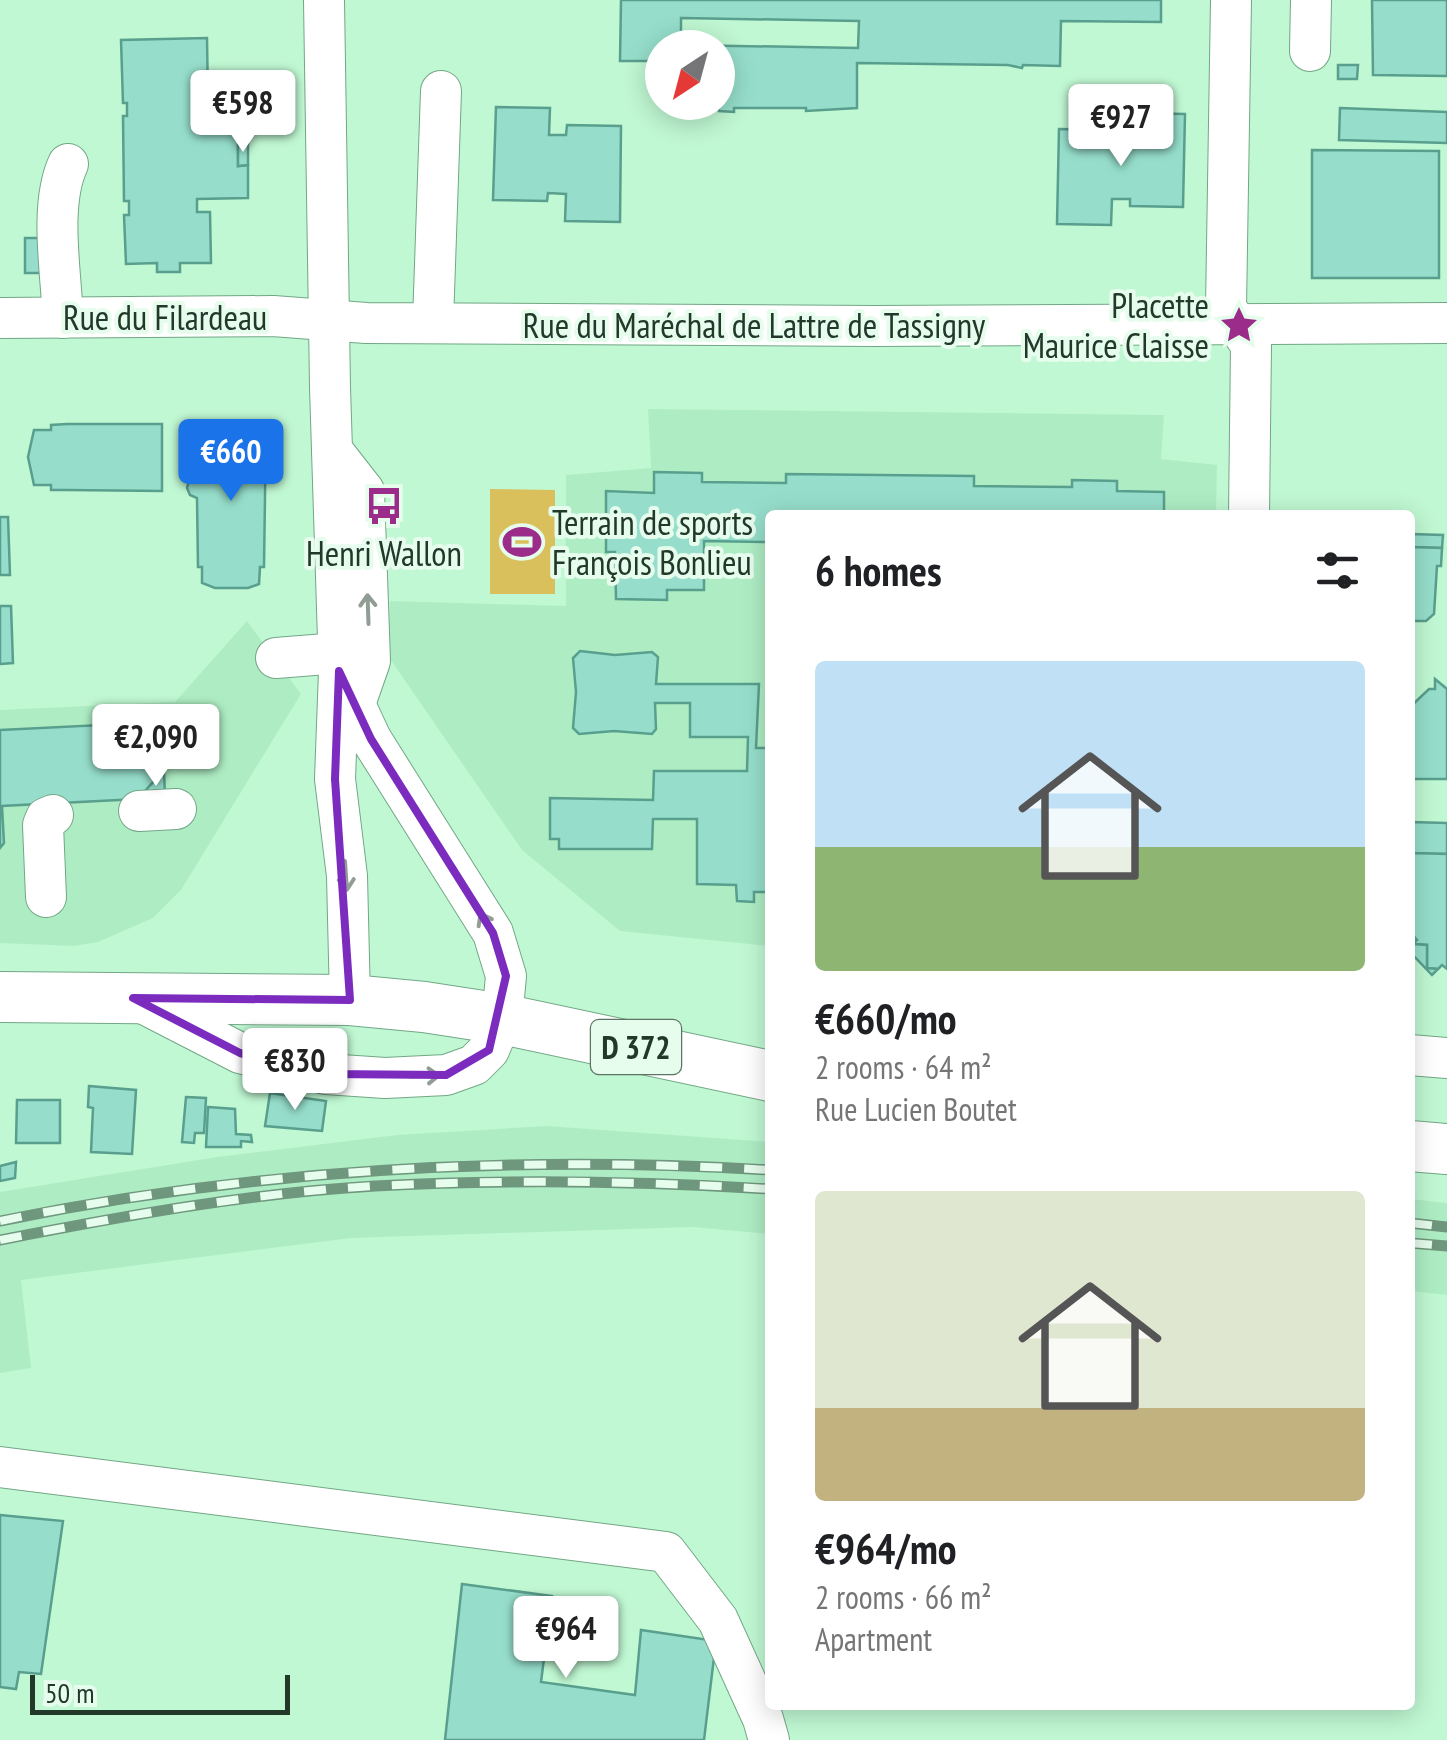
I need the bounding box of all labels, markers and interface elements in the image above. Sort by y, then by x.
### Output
north arrow [645,30,735,120]
map controls [645,30,735,120]
pin: €598 [184,70,302,155]
text: €598 [212,81,274,123]
pin: €927 [1062,84,1180,169]
text: €927 [1090,95,1152,137]
place label: Placette Maurice Claisse [1023,282,1209,368]
street label: Rue du Filardeau [63,294,267,340]
street label: Rue du Maréchal de Lattre de Tassigny [523,302,986,348]
place icon: Placette Maurice Claisse [1218,304,1260,346]
pin: €660 [172,419,290,504]
text: €660 [200,430,262,472]
bus stop icon: Henri Wallon [363,485,405,527]
place label: Terrain de sports François Bonlieu [552,499,753,585]
sports icon: Terrain de sports François Bonlieu [501,521,543,563]
place label: Henri Wallon [306,530,462,576]
text: 6 homes [815,543,942,598]
icon: filters [1310,543,1365,598]
one-way arrow [358,594,377,626]
pin: €2,090 [75,704,237,789]
text: €2,090 [114,715,198,757]
icon: home [1000,726,1180,906]
one-way arrow [337,859,356,891]
one-way arrow [477,911,496,941]
text: €660/mo [815,991,957,1046]
road number: D 372 [591,1020,681,1074]
pin: €830 [236,1028,354,1113]
text: €830 [264,1039,326,1081]
text: 2 rooms · 64 m² [815,1046,992,1088]
one-way arrow [408,1066,440,1085]
text: Rue Lucien Boutet [815,1088,1017,1130]
icon: home [1000,1256,1180,1436]
text: €964/mo [815,1521,957,1576]
text: 2 rooms · 66 m² [815,1576,992,1618]
pin: €964 [507,1596,625,1681]
text: €964 [535,1607,597,1649]
text: Apartment [815,1618,932,1660]
scale bar [30,1670,290,1714]
text: 50 m [45,1674,94,1711]

